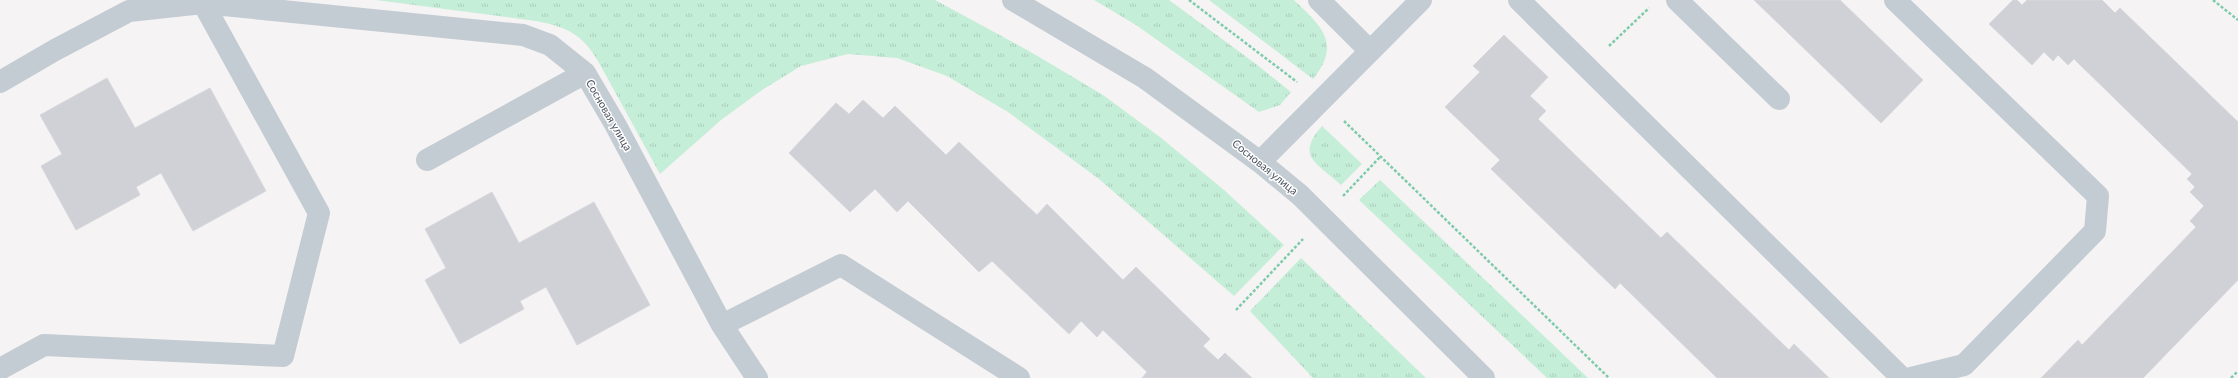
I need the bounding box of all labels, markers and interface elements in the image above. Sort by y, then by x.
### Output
street label: Сосновая улица [584,77,635,153]
street label: Сосновая улица [1230,136,1301,197]

